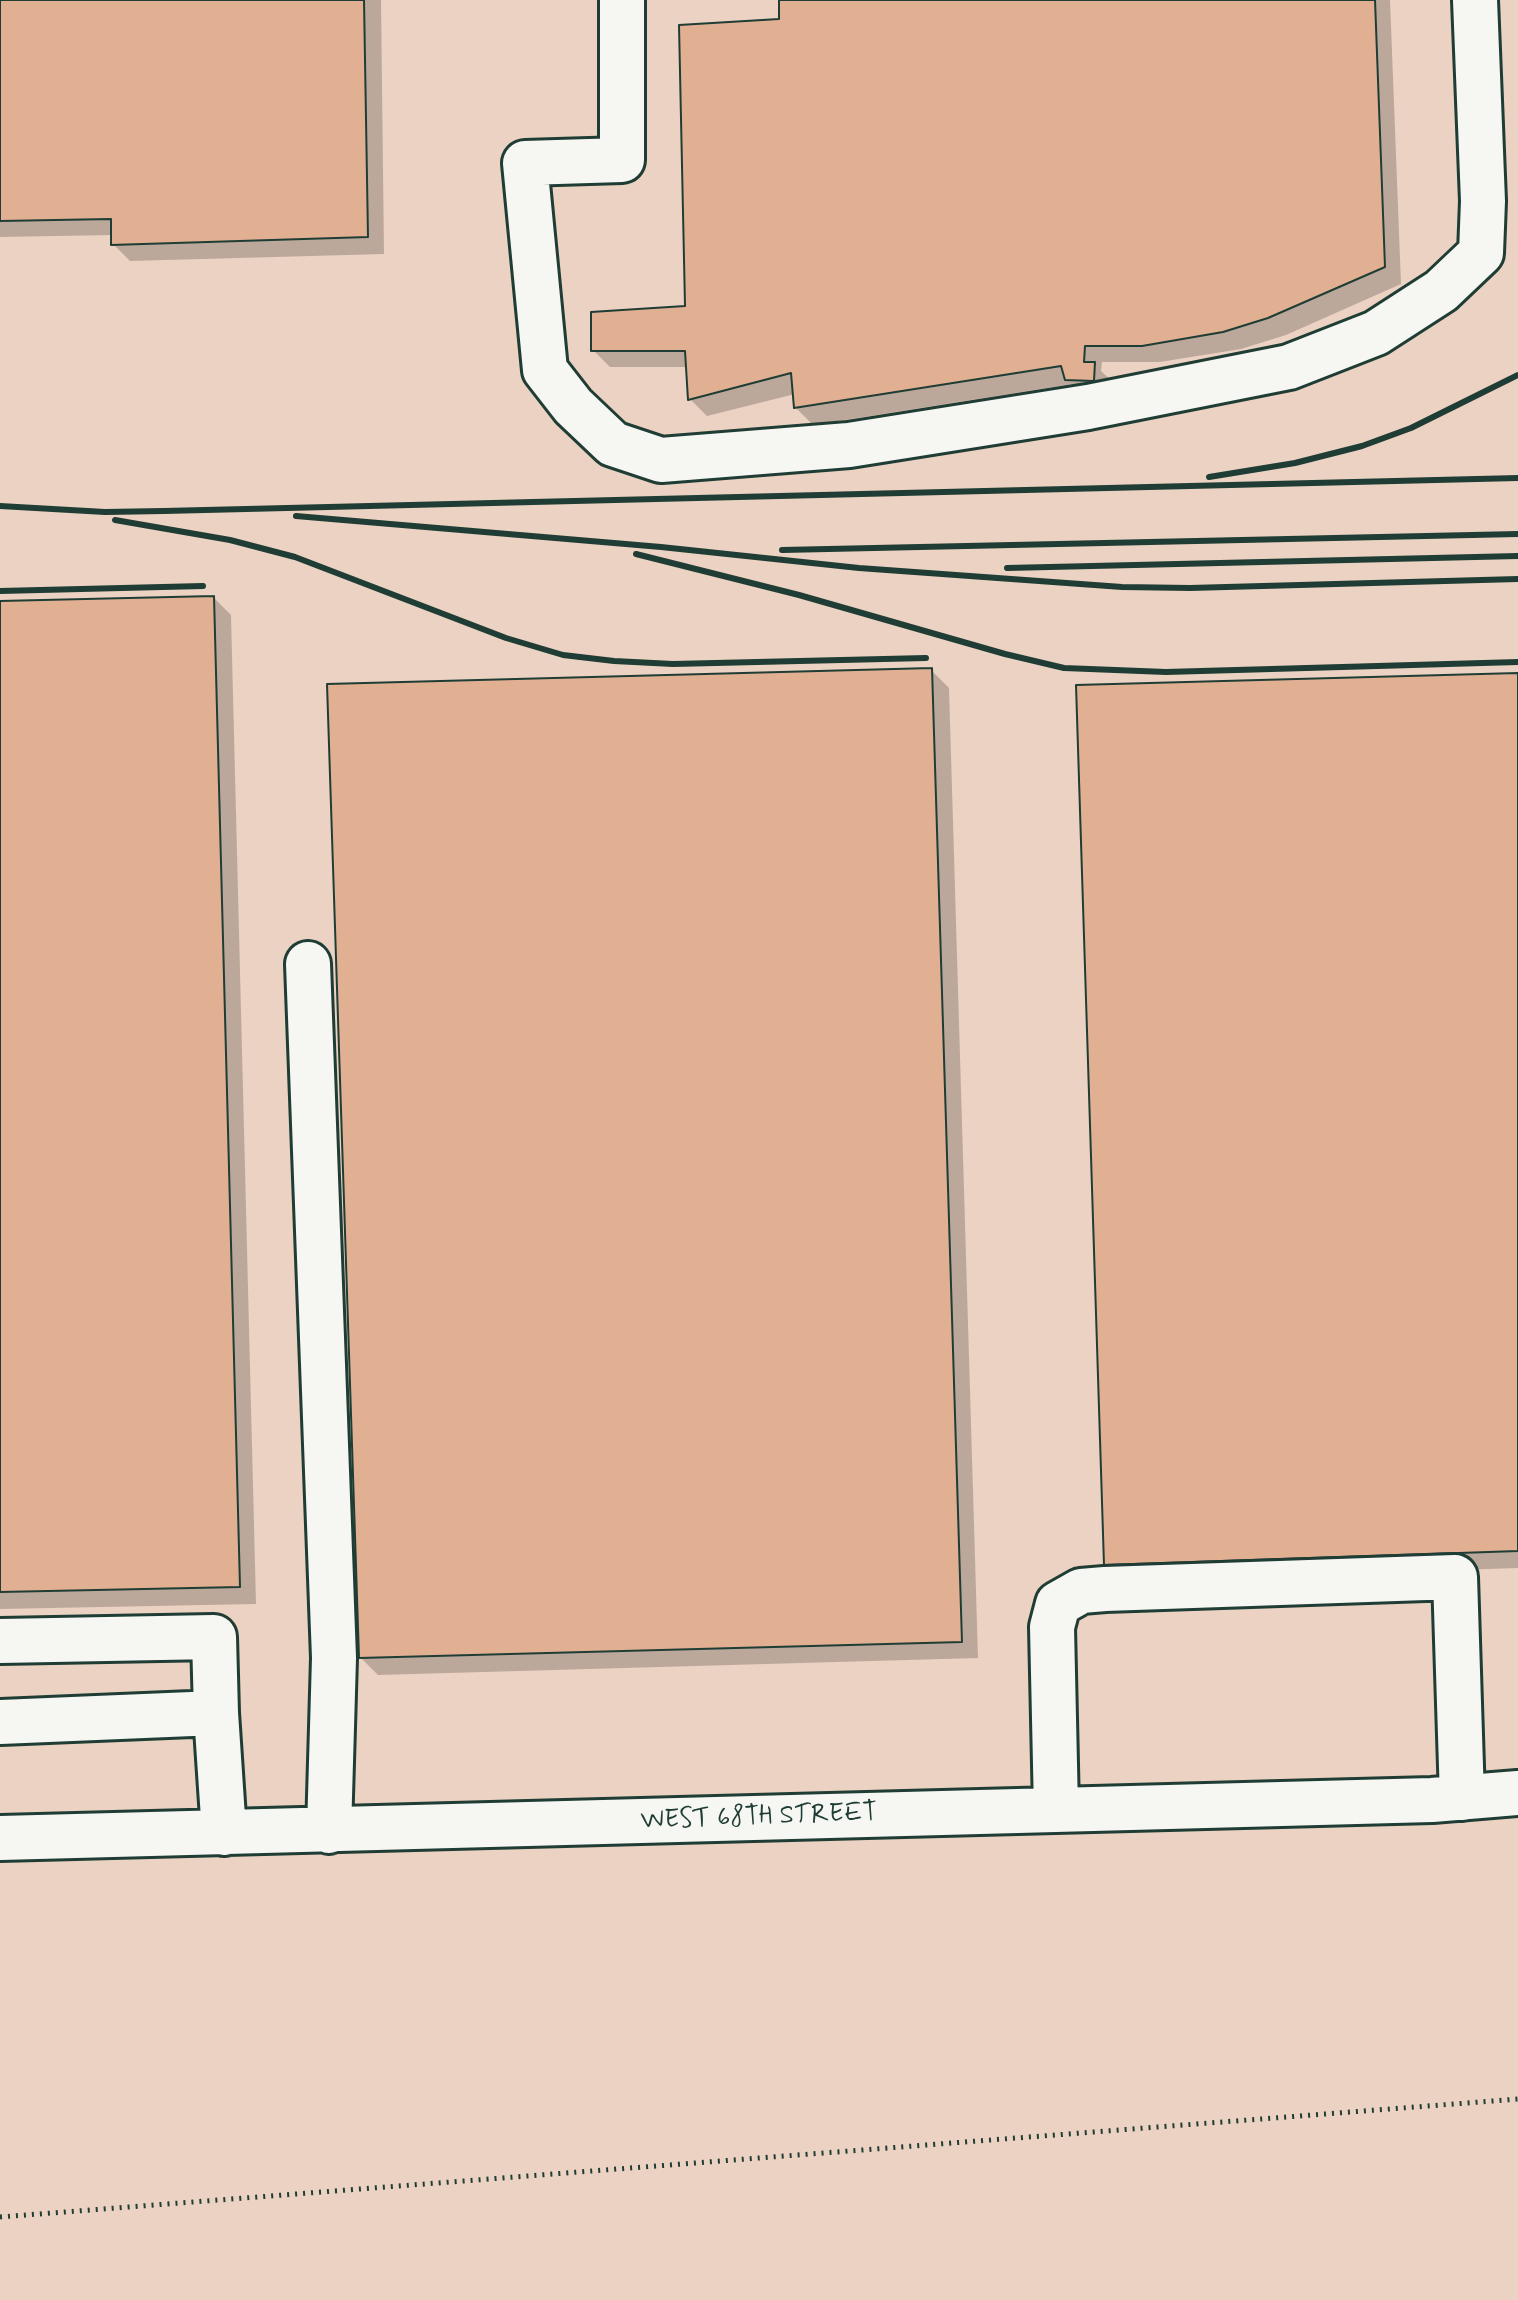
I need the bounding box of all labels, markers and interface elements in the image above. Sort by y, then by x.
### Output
street label: WEST 68TH STREET [640,1798,878,1838]

